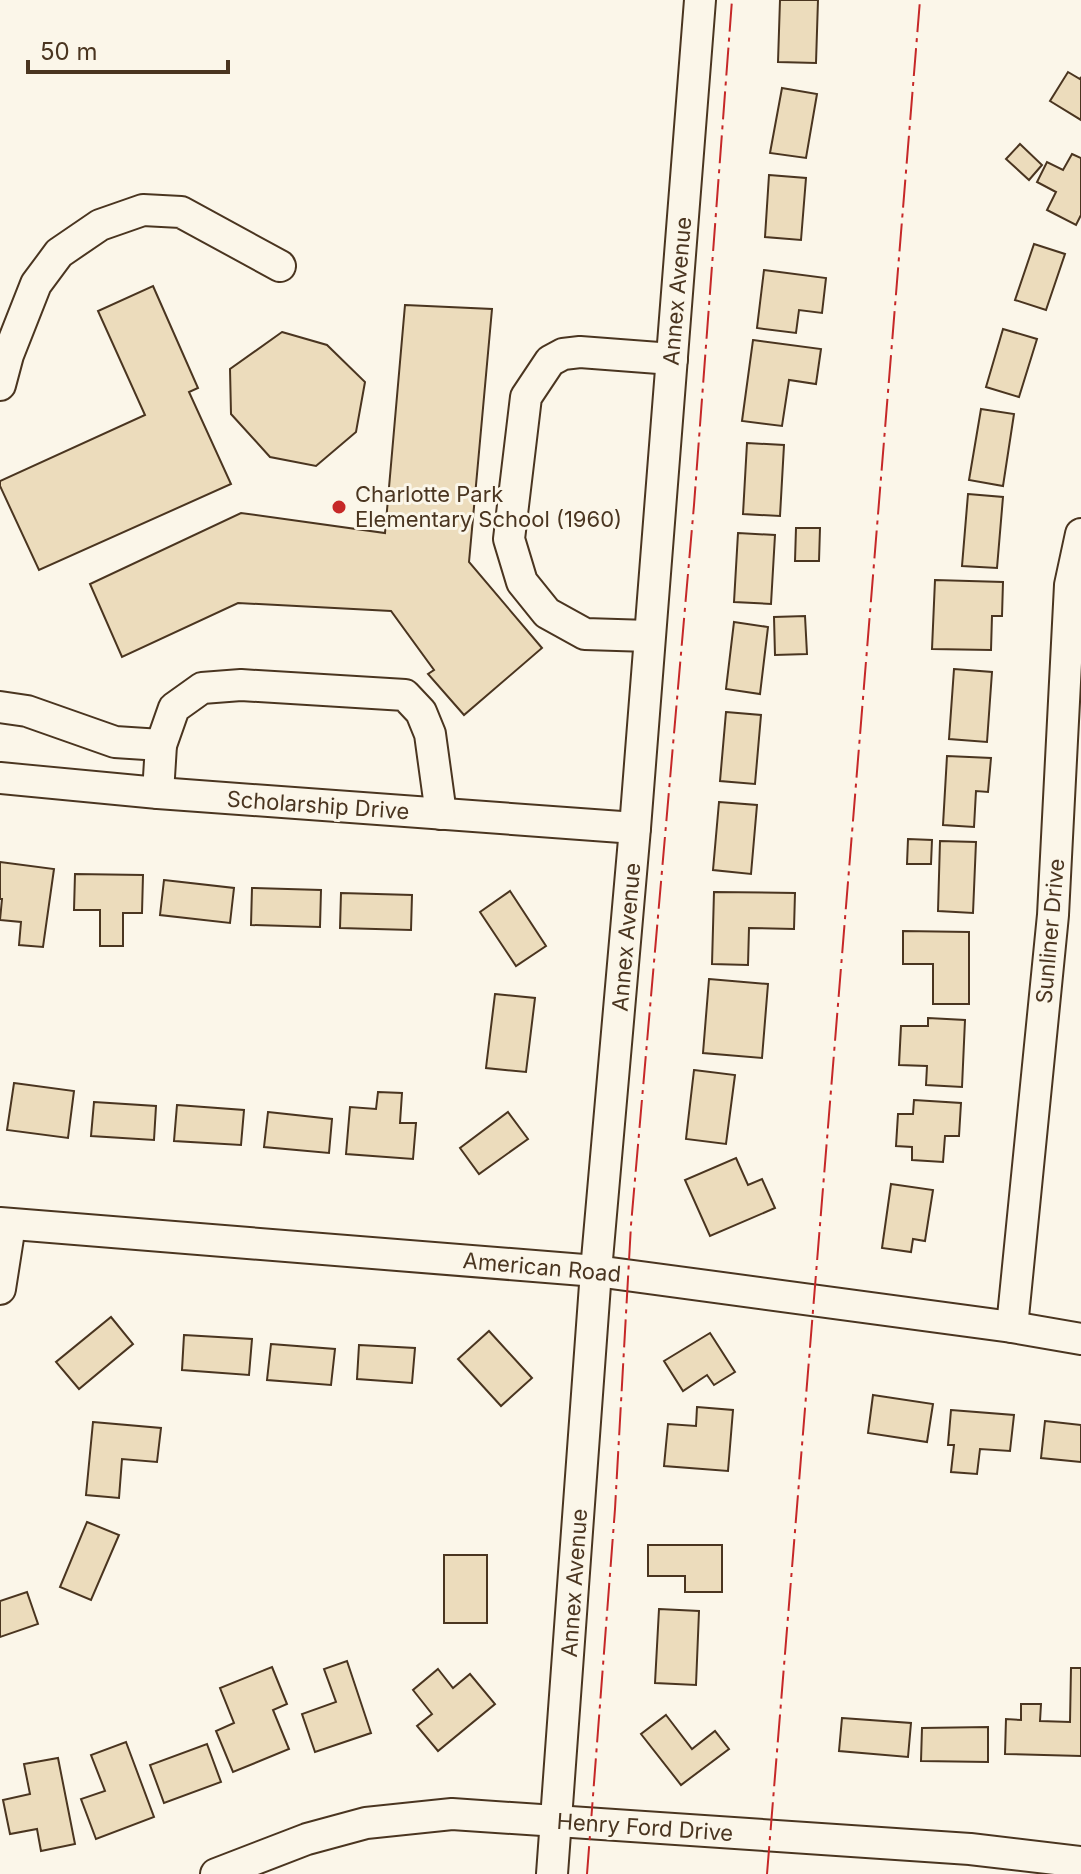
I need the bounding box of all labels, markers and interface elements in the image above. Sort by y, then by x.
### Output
scale bar [28,24,228,74]
text: 50 m [40,37,98,66]
street label: Annex Avenue [658,216,696,366]
place label: Charlotte Park Elementary School (1960) [355,481,622,532]
marker: Charlotte Park Elementary School (1960) [330,498,348,516]
street label: Scholarship Drive [226,786,410,824]
street label: Sunliner Drive [1031,857,1069,1005]
street label: Annex Avenue [607,862,645,1012]
street label: American Road [462,1247,622,1287]
street label: Annex Avenue [556,1508,592,1658]
street label: Henry Ford Drive [556,1808,734,1846]

